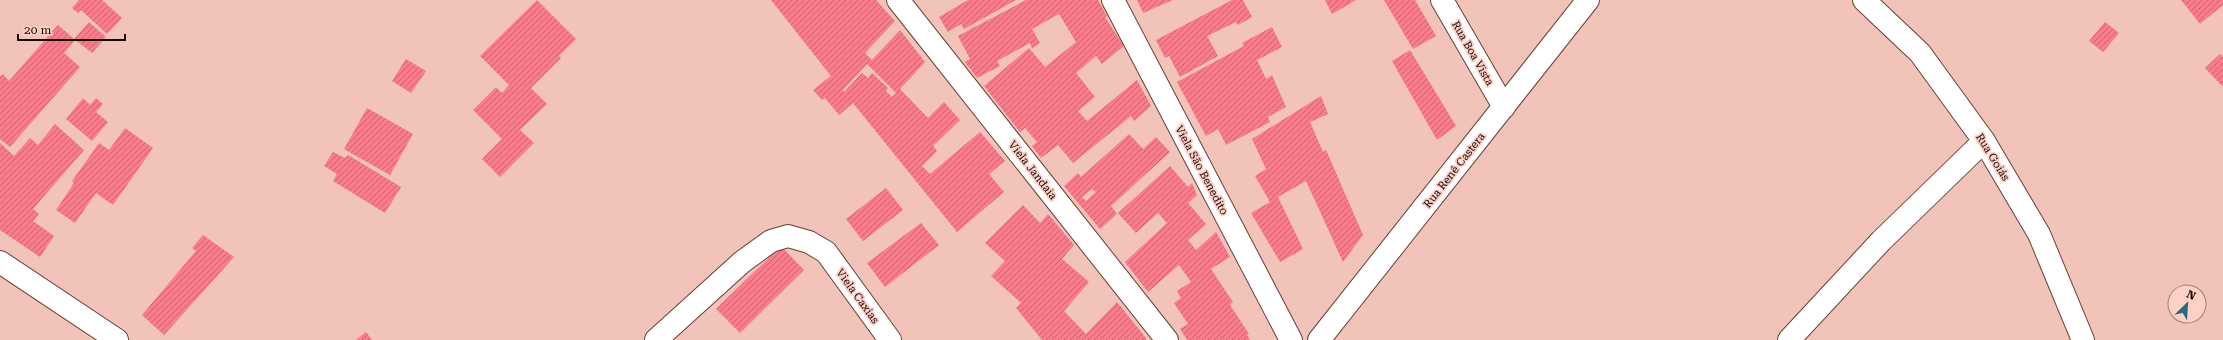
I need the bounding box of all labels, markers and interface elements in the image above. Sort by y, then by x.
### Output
scale bar [18,16,125,42]
street label: Rua Boa Vista [1449,19,1496,88]
text: 20 m [24,23,51,37]
street label: Viela São Benedito [1172,123,1231,217]
street label: Rua Renê Castera [1421,130,1488,211]
street label: Rua Goiás [1973,131,2012,183]
street label: Viela Jandaia [1006,138,1060,202]
street label: Viela Caxias [833,266,882,326]
north arrow [2167,284,2207,324]
text: N [2184,288,2198,303]

